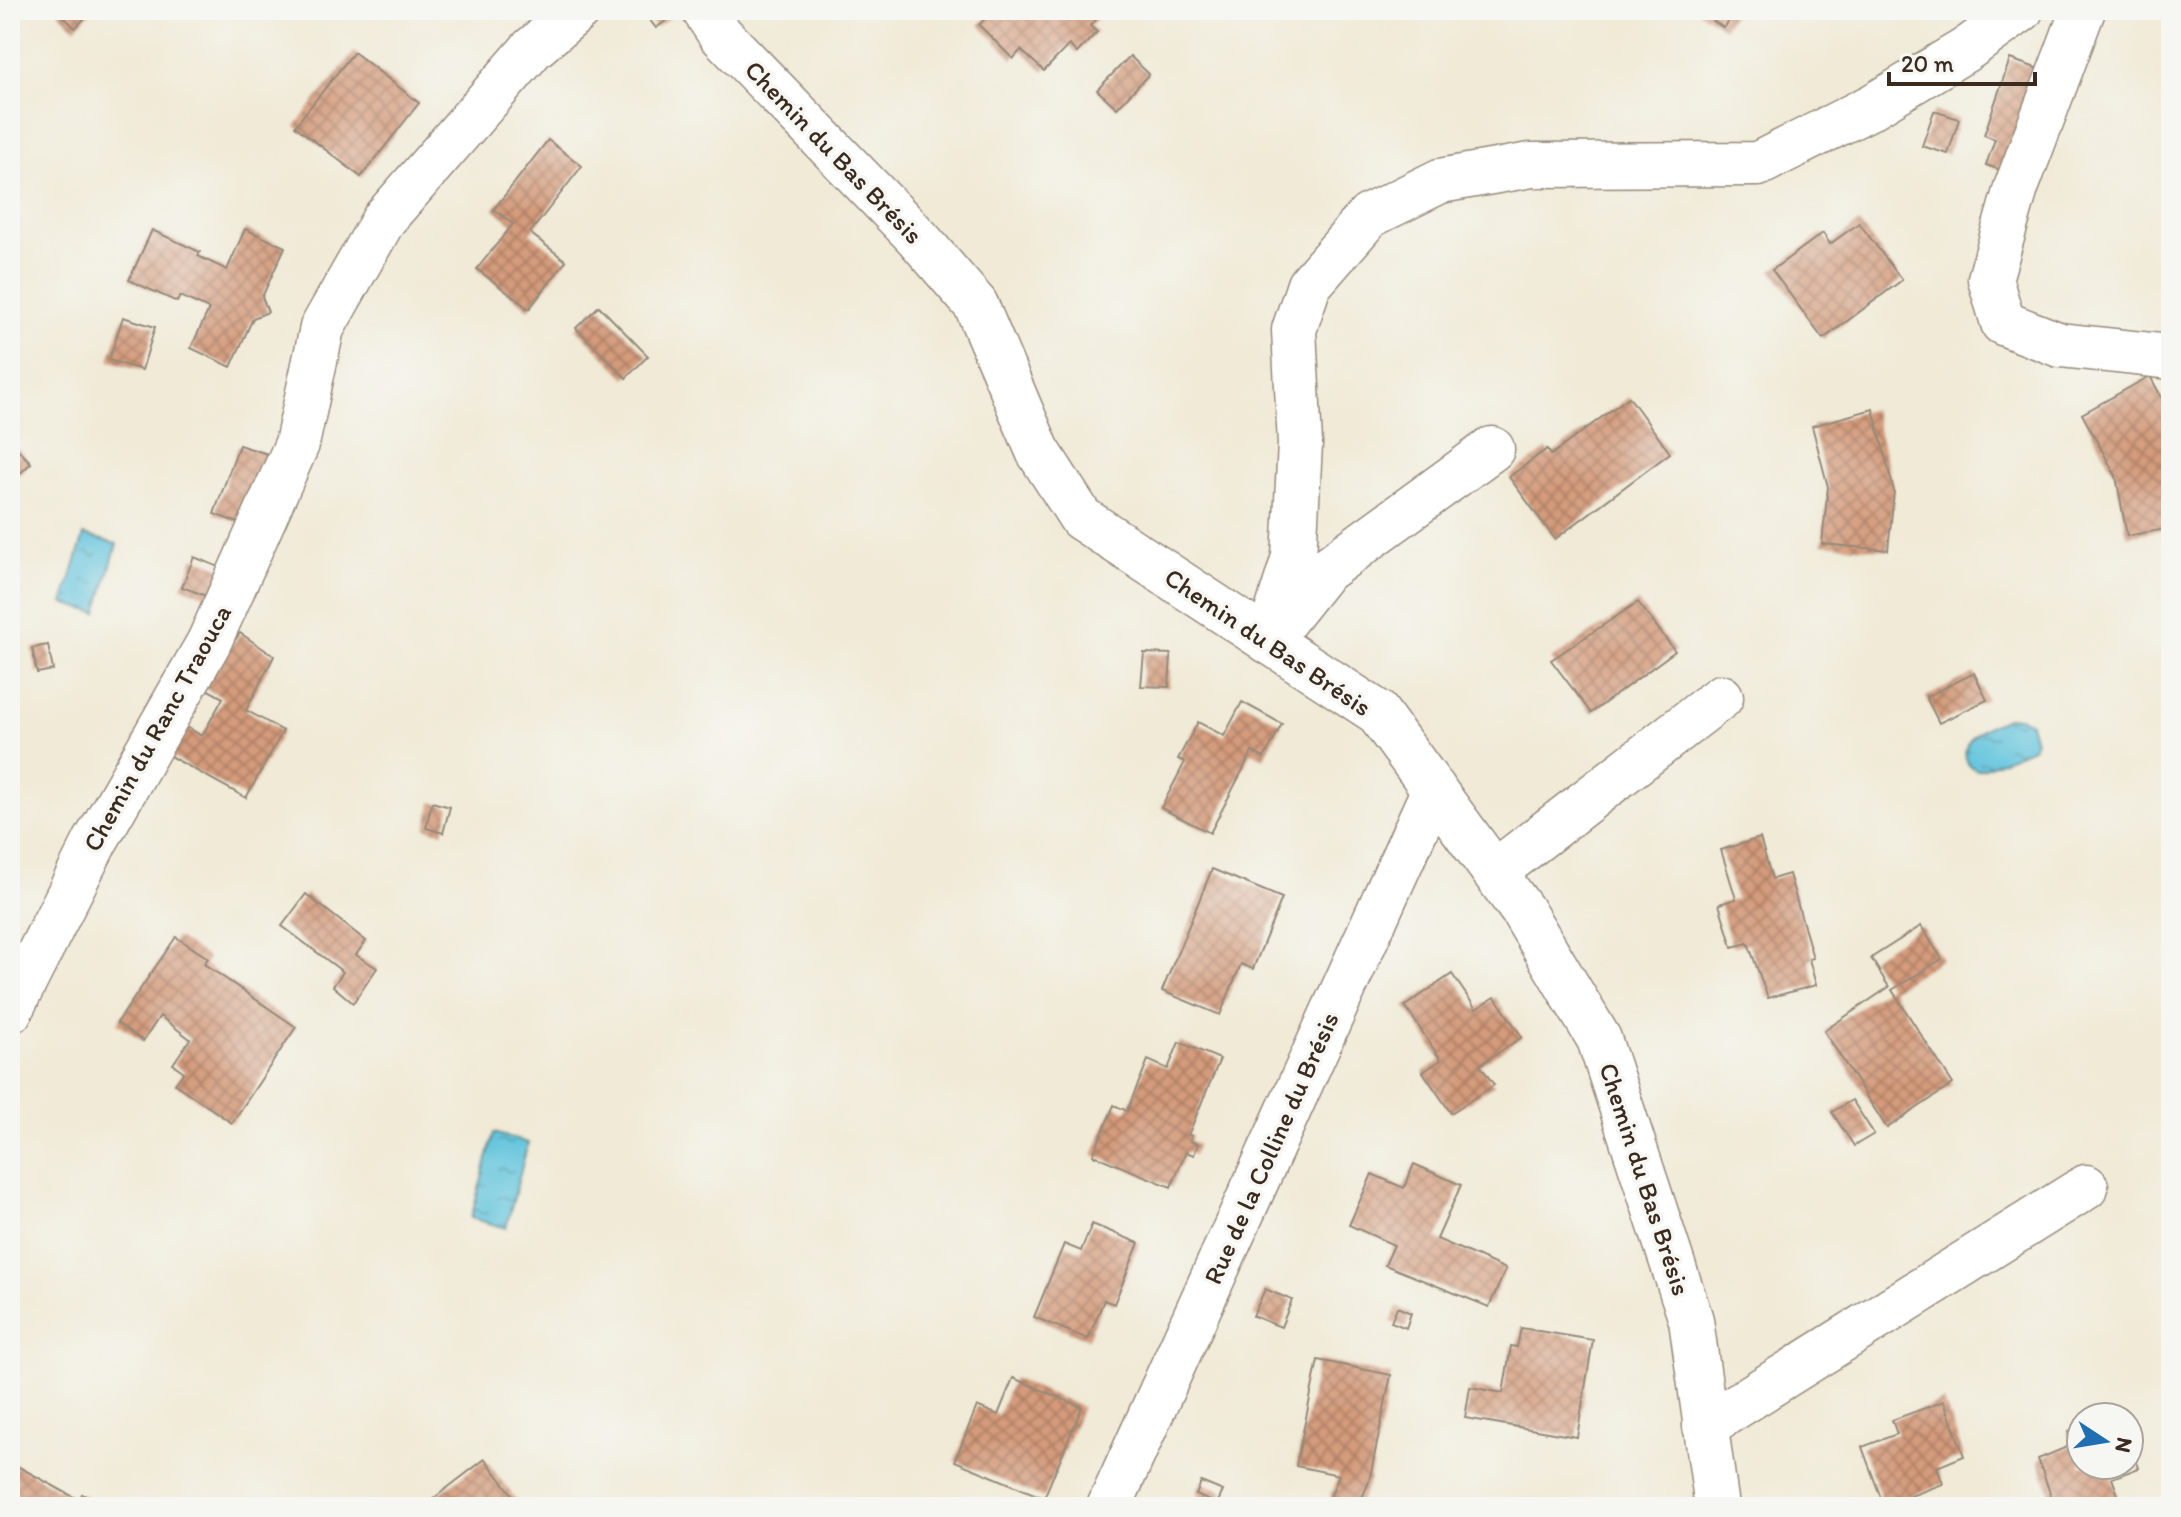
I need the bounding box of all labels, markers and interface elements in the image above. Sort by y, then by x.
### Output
scale bar [1889,36,2035,86]
text: 20 m [1901,49,1954,78]
street label: Chemin du Bas Brésis [738,54,930,250]
street label: Chemin du Bas Brésis [1158,561,1378,723]
street label: Chemin du Ranc Traouca [76,599,238,857]
street label: Rue de la Colline du Brésis [1196,1007,1346,1289]
street label: Chemin du Bas Brésis [1592,1059,1698,1299]
north arrow [2065,1401,2145,1481]
text: N [2109,1435,2139,1455]

